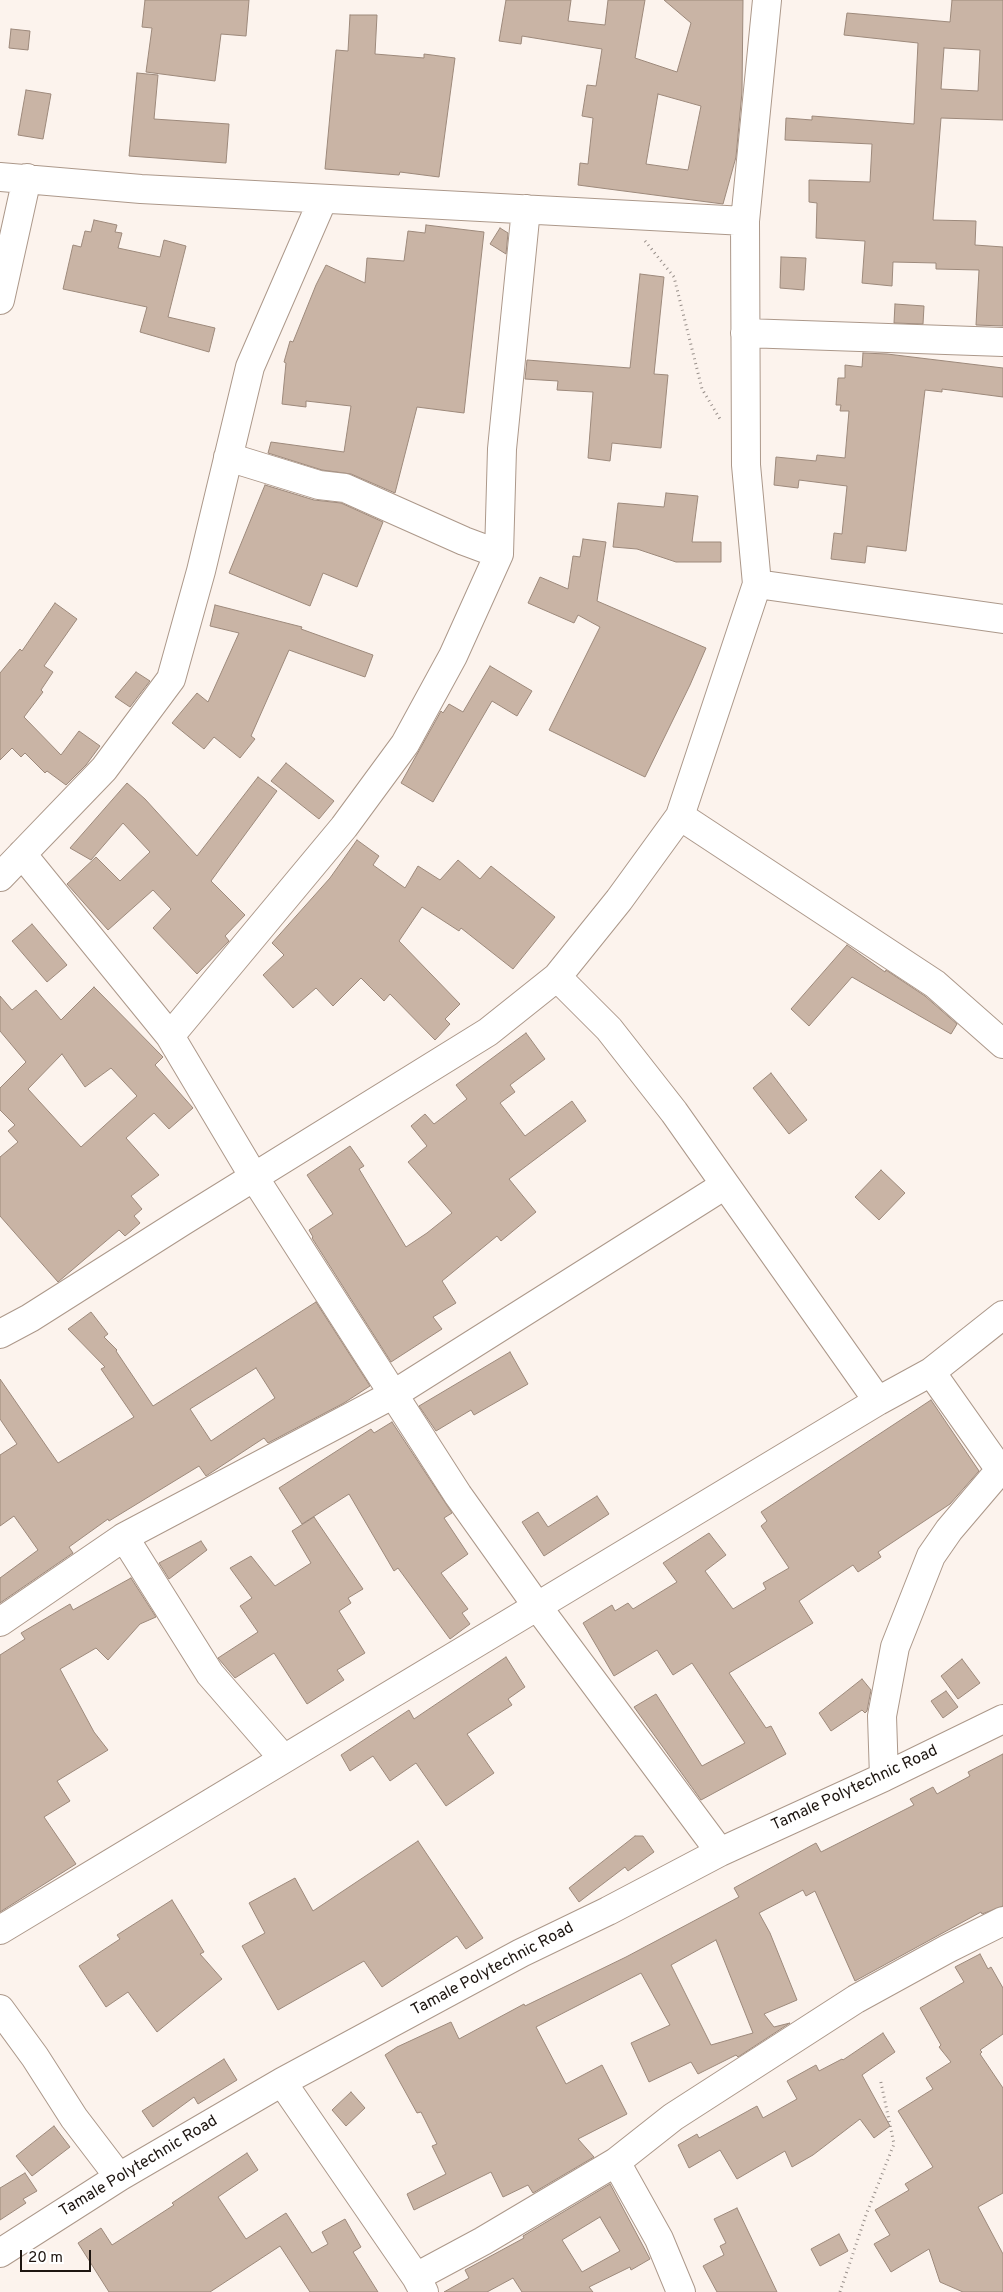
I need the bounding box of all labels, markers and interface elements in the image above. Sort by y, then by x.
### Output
street label: Tamale Polytechnic Road [769,1742,941,1836]
street label: Tamale Polytechnic Road [408,1919,578,2021]
street label: Tamale Polytechnic Road [56,2112,222,2222]
scale bar [22,2240,94,2272]
text: 20 m [28,2249,63,2268]

